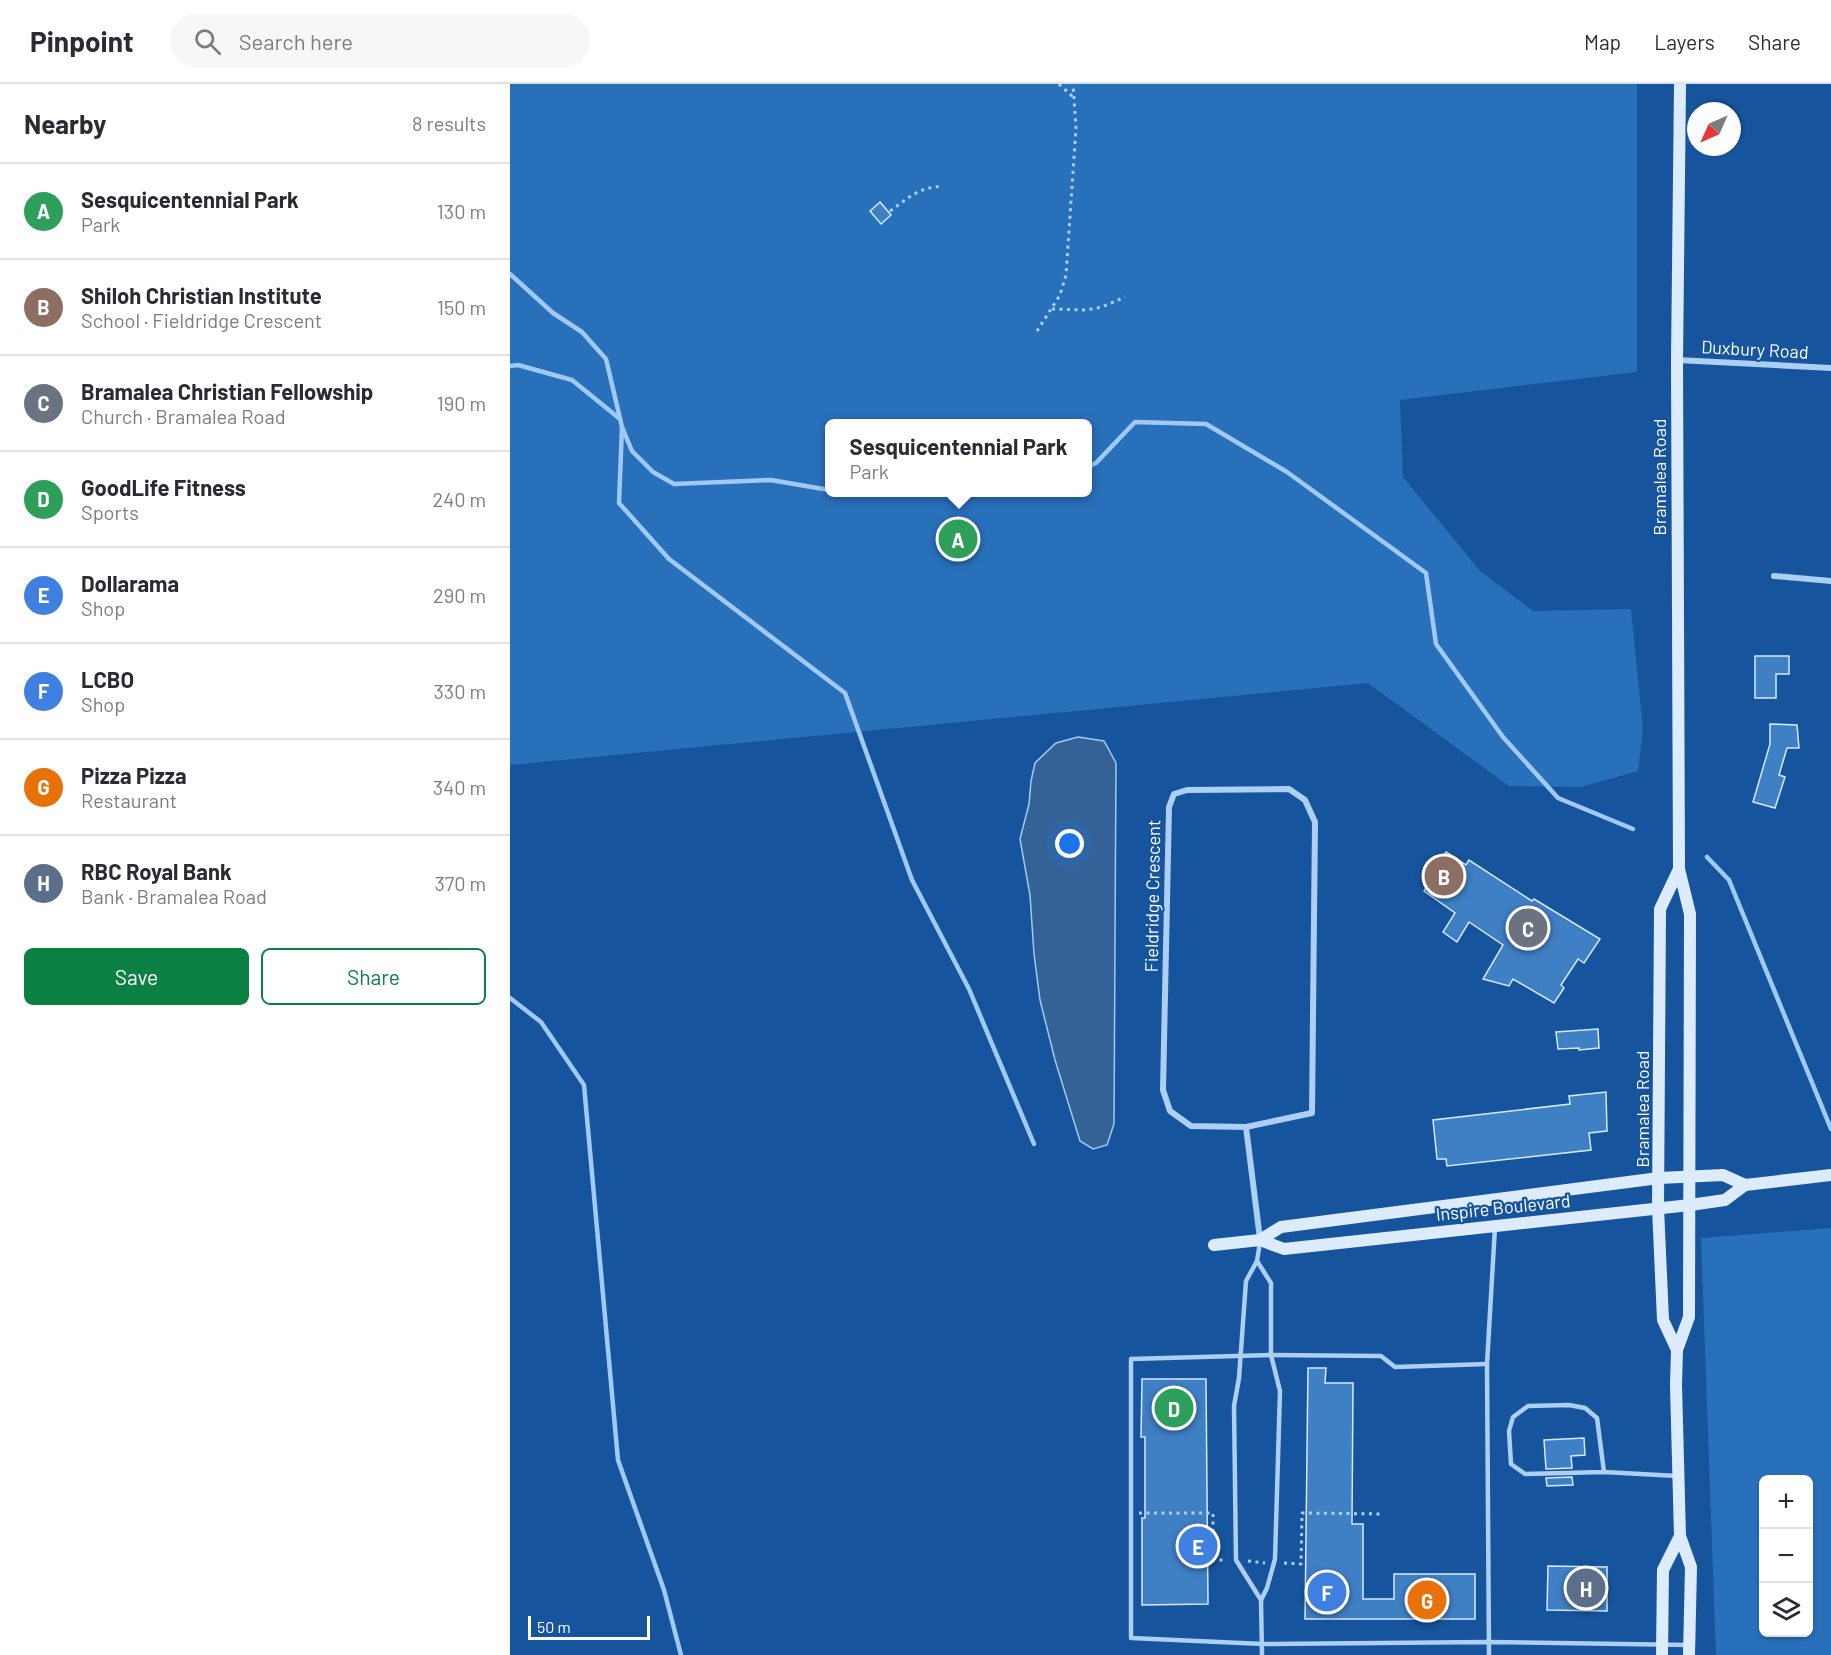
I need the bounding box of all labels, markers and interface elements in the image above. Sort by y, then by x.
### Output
search box [170,14,590,68]
text: Pinpoint [30,24,134,58]
icon: search [191,25,224,58]
text: Search here [239,28,353,54]
text: Map [1584,29,1621,54]
text: Layers [1654,29,1715,54]
text: Share [1748,29,1801,54]
north arrow [1687,102,1741,156]
text: Nearby [24,108,106,139]
text: 8 results [412,111,486,135]
text: Sesquicentennial Park [81,186,299,212]
text: A [37,199,50,223]
text: 130 m [437,199,486,223]
text: Park [81,212,120,236]
text: Shiloh Christian Institute [81,282,322,308]
text: B [37,295,50,319]
text: 150 m [437,295,486,319]
text: School · Fieldridge Crescent [81,308,322,332]
street label: Duxbury Road [1701,335,1809,363]
text: Bramalea Christian Fellowship [81,378,373,404]
text: C [37,391,50,415]
text: 190 m [437,391,486,415]
text: Church · Bramalea Road [81,404,286,428]
street label: Bramalea Road [1648,418,1670,536]
popup [825,419,1092,497]
text: Sesquicentennial Park [850,433,1067,459]
text: Park [850,459,889,483]
text: GoodLife Fitness [81,474,246,500]
text: D [37,487,50,511]
text: 240 m [432,487,486,511]
text: Sports [81,500,139,524]
pin: A [938,516,978,562]
text: Dollarama [81,570,179,596]
text: E [38,583,49,607]
text: 290 m [433,583,486,607]
text: Shop [81,596,125,620]
text: LCBO [81,666,134,692]
text: F [38,679,49,703]
text: 330 m [434,679,486,703]
text: Shop [81,692,125,716]
text: Pizza Pizza [81,762,187,788]
text: G [37,775,50,799]
text: 340 m [433,775,486,799]
text: Restaurant [81,788,177,812]
street label: Fieldridge Crescent [1140,819,1164,973]
your location [1055,829,1084,858]
pin: B [1424,854,1464,898]
text: RBC Royal Bank [81,858,232,884]
text: H [37,871,50,895]
text: 370 m [434,871,486,895]
text: Bank · Bramalea Road [81,884,267,908]
pin: C [1508,906,1548,950]
button: Save [24,948,249,1005]
button: Share [261,948,486,1005]
street label: Bramalea Road [1631,1050,1653,1168]
street label: Inspire Boulevard [1435,1189,1571,1225]
pin: D [1154,1386,1194,1430]
map controls [1759,1475,1813,1637]
button: + [1759,1475,1813,1529]
pin: E [1178,1524,1218,1568]
button: − [1759,1529,1813,1583]
pin: H [1566,1566,1606,1610]
pin: F [1308,1570,1346,1614]
pin: G [1408,1578,1446,1622]
button: layers [1759,1583,1813,1637]
scale bar [528,1613,650,1640]
text: 50 m [537,1617,571,1636]

